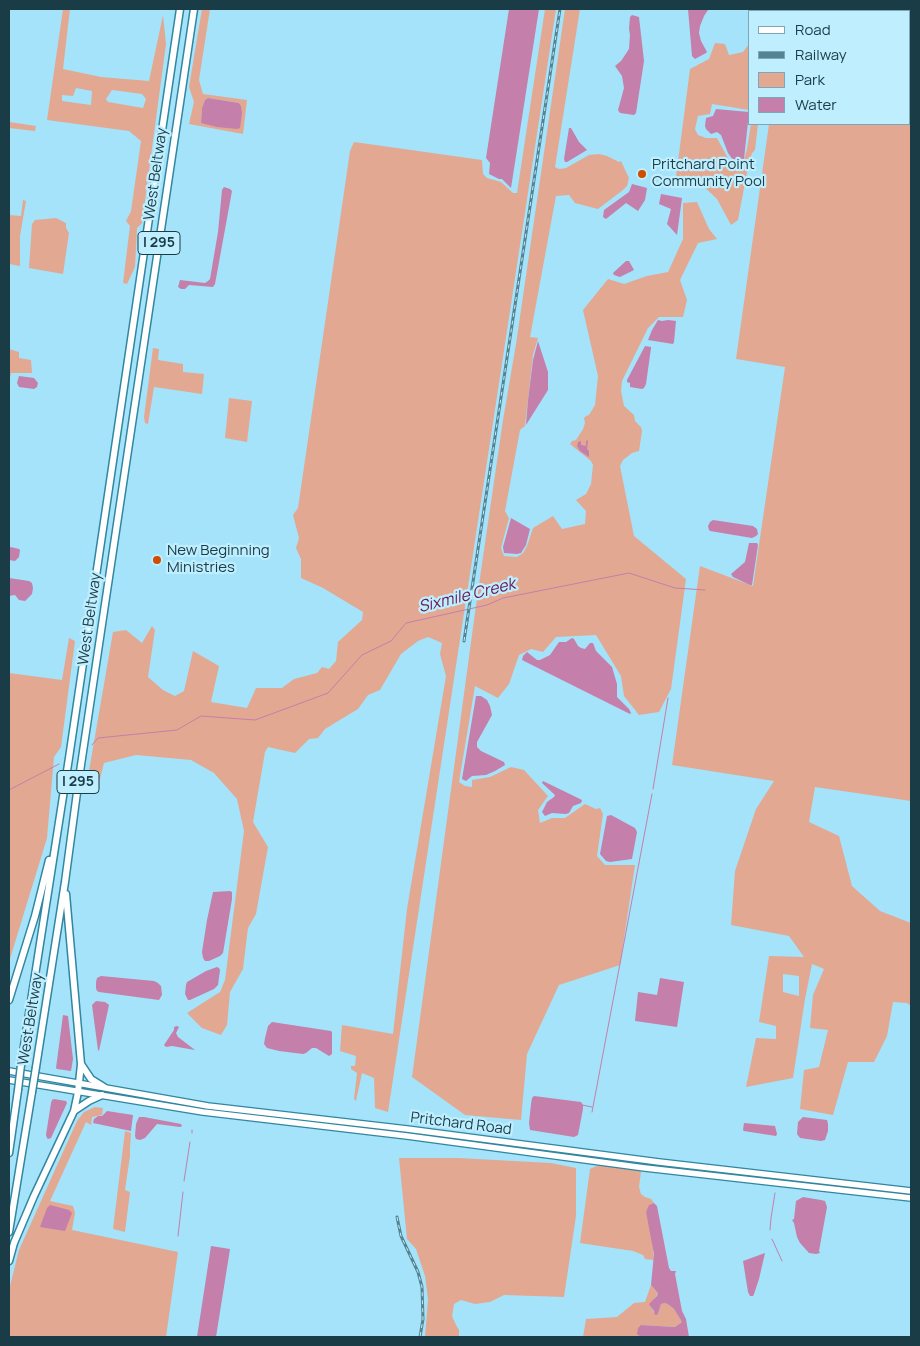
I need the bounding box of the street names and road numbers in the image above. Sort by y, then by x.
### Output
street label: West Beltway [141,127,171,221]
road number: I 295 [138,232,180,254]
street label: West Beltway [75,572,105,666]
road number: I 295 [57,770,99,794]
street label: West Beltway [15,972,47,1066]
street label: Pritchard Road [409,1109,513,1139]

